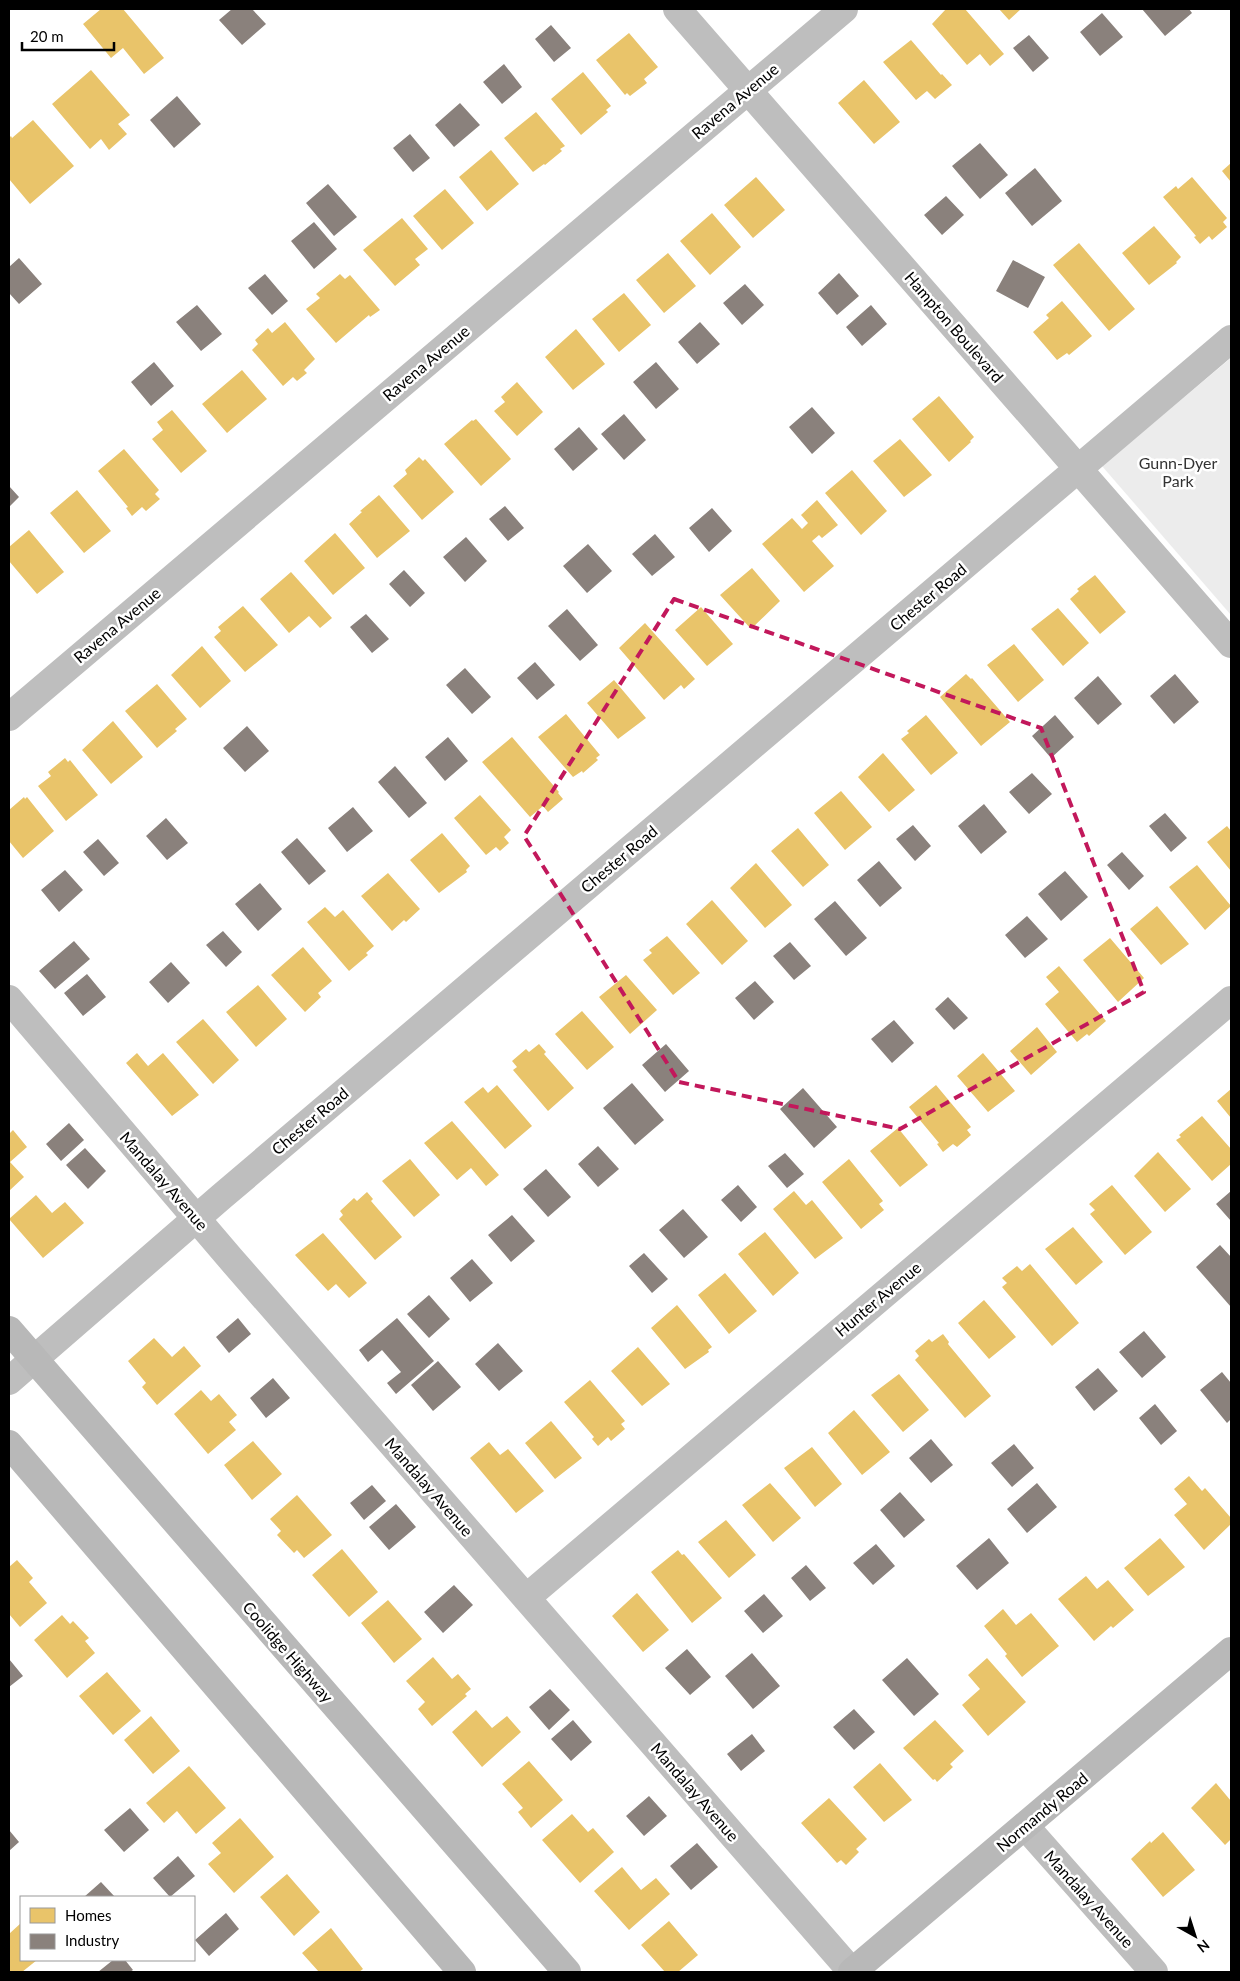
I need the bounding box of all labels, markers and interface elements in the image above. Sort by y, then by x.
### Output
scale bar [22,20,115,52]
text: 20 m [30,27,64,45]
street label: Ravena Avenue [687,59,782,142]
street label: Hampton Boulevard [901,267,1008,386]
street label: Ravena Avenue [378,321,473,404]
park label: Gunn-Dyer Park [1139,453,1218,490]
street label: Chester Road [885,559,970,634]
street label: Ravena Avenue [69,583,164,666]
street label: Chester Road [576,821,661,896]
street label: Chester Road [267,1083,352,1158]
street label: Mandalay Avenue [116,1128,212,1234]
street label: Hunter Avenue [831,1257,924,1340]
street label: Mandalay Avenue [381,1434,477,1540]
street label: Coolidge Highway [239,1597,338,1707]
street label: Mandalay Avenue [647,1739,743,1845]
street label: Normandy Road [992,1768,1091,1855]
street label: Mandalay Avenue [1041,1846,1138,1951]
legend [20,1896,195,1961]
text: Homes [65,1906,111,1924]
north arrow [1170,1911,1220,1961]
text: Industry [65,1931,120,1949]
text: N [1194,1936,1213,1956]

